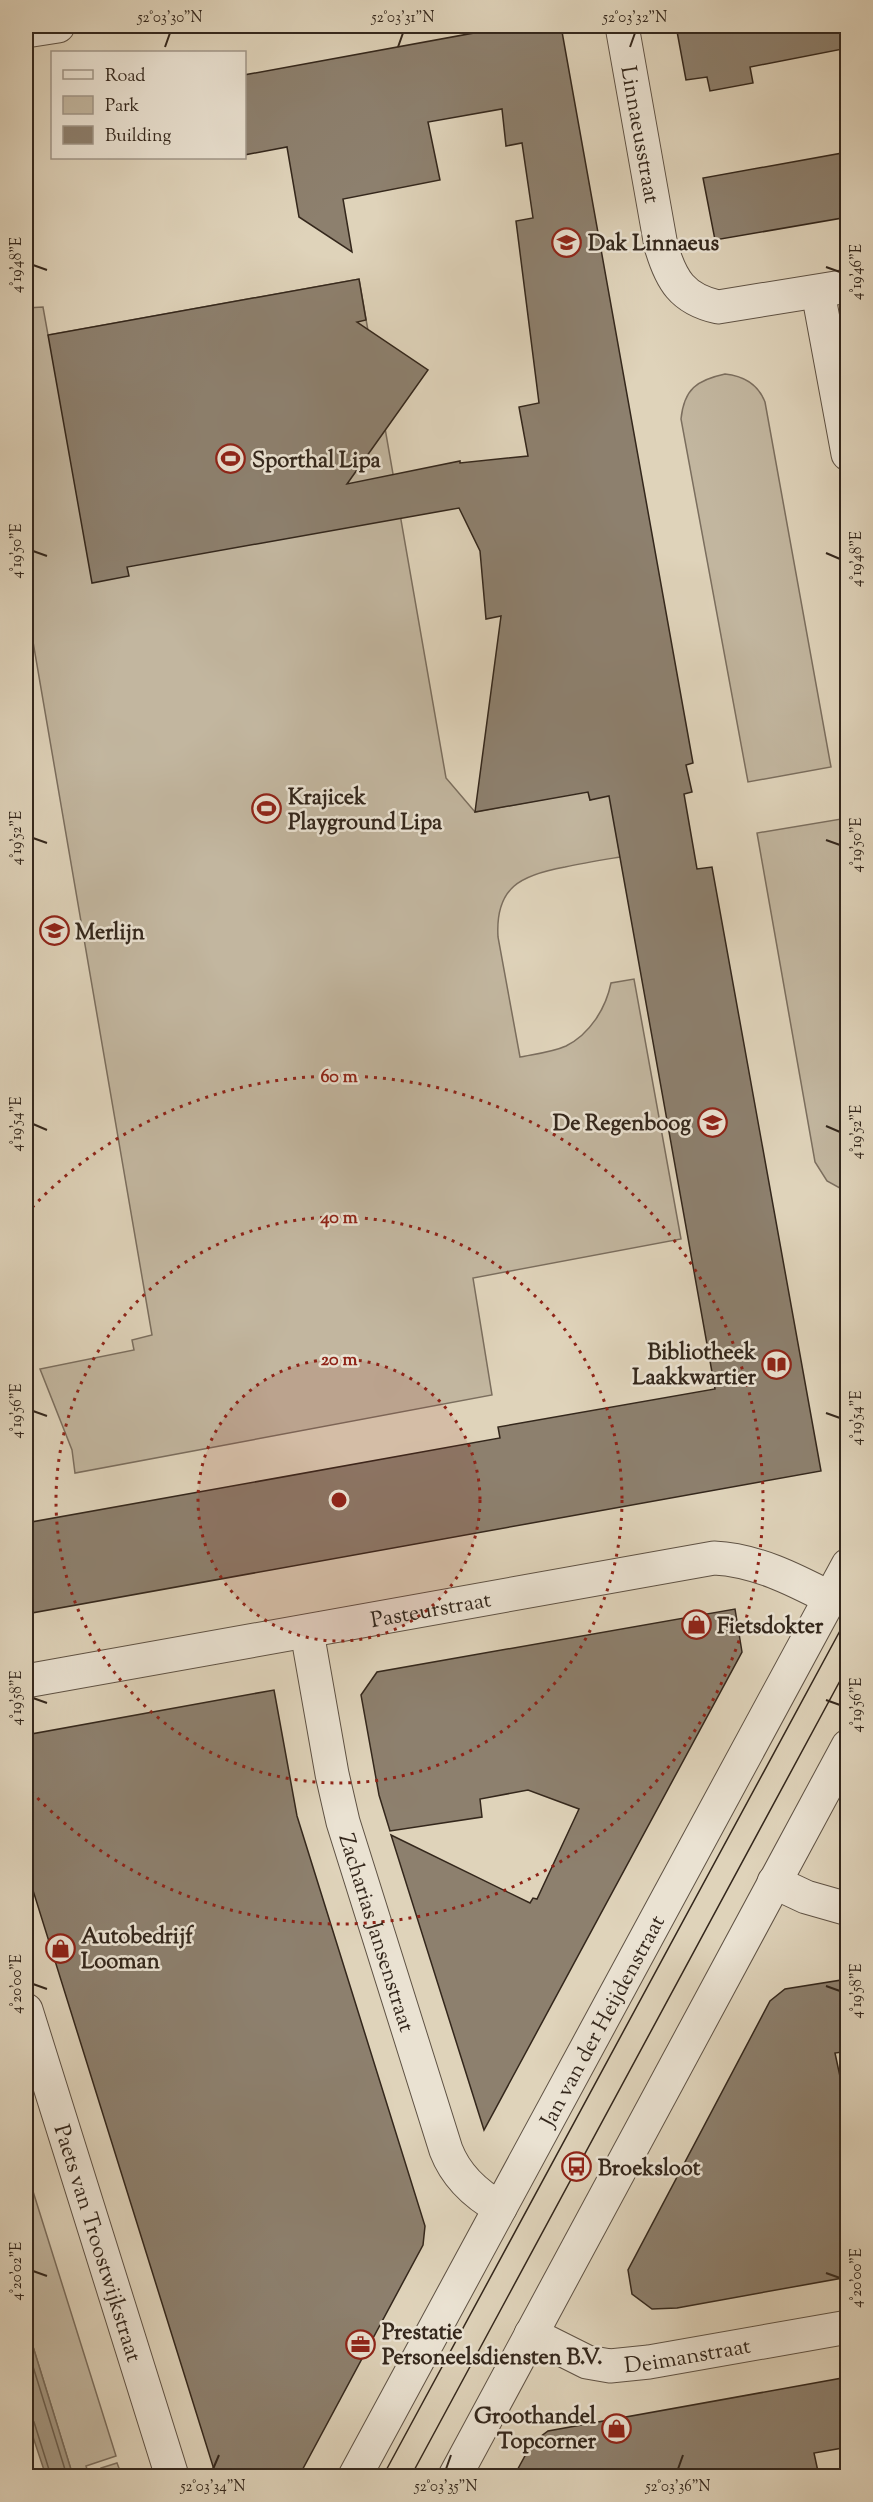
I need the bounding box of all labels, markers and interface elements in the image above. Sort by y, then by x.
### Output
text: 52°03'30"N [136,8,203,29]
text: 52°03'31"N [371,8,434,29]
text: 52°03'32"N [602,8,667,29]
legend [51,51,246,159]
text: Road [105,64,145,90]
street label: Linnaeusstraat [610,64,666,207]
text: Park [105,94,140,120]
text: Building [105,124,171,150]
school or university icon: Dak Linnaeus [551,226,583,258]
place label: Dak Linnaeus [588,229,720,261]
text: 4°19'48"E [7,237,28,293]
text: 4°19'46"E [847,244,868,300]
sports icon: Sporthal Lipa [215,443,247,475]
place label: Sporthal Lipa [252,446,382,478]
text: 4°19'50"E [7,523,28,579]
text: 4°19'48"E [847,531,868,587]
place label: Krajicek Playground Lipa [288,783,443,840]
sports icon: Krajicek Playground Lipa [251,793,283,825]
text: 4°19'52"E [7,811,28,865]
text: 4°19'50"E [847,817,868,873]
school or university icon: Merlijn [38,915,70,947]
place label: Merlijn [75,918,145,950]
text: 60 m [320,1065,358,1091]
text: 4°19'54"E [7,1096,28,1152]
text: 4°19'52"E [847,1105,868,1159]
school or university icon: De Regenboog [696,1106,728,1138]
place label: De Regenboog [553,1109,691,1141]
text: 40 m [319,1206,358,1232]
place label: Bibliotheek Laakkwartier [632,1338,757,1395]
text: 20 m [321,1348,357,1374]
library icon: Bibliotheek Laakkwartier [761,1348,793,1380]
text: 4°19'56"E [7,1383,28,1439]
text: 4°19'54"E [847,1390,868,1446]
centre of rings [329,1490,349,1510]
street label: Pasteurstraat [368,1585,494,1638]
shop icon: Fietsdokter [680,1609,712,1641]
place label: Fietsdokter [717,1612,824,1644]
text: 4°19'58"E [7,1670,28,1726]
text: 4°19'56"E [847,1677,868,1733]
street label: Zacharias Jansenstraat [329,1830,421,2037]
street label: Jan van der Heijdenstraat [533,1910,675,2134]
place label: Autobedrijf Looman [81,1922,194,1979]
shop icon: Autobedrijf Looman [44,1932,76,1964]
text: 4°20'00"E [7,1954,28,2014]
text: 4°19'58"E [847,1963,868,2019]
street label: Paets van Troostwijkstraat [44,2121,148,2367]
bus stop icon: Broeksloot [561,2151,593,2183]
place label: Broeksloot [598,2154,701,2186]
text: 4°20'02"E [7,2242,28,2300]
text: 4°20'00"E [847,2248,868,2308]
place label: Prestatie Personeelsdiensten B.V. [382,2318,603,2375]
office icon: Prestatie Personeelsdiensten B.V. [345,2328,377,2360]
street label: Deimanstraat [623,2331,754,2383]
place label: Groothandel Topcorner [474,2402,597,2459]
shop icon: Groothandel Topcorner [601,2412,633,2444]
text: 52°03'34"N [179,2477,246,2498]
text: 52°03'35"N [414,2477,477,2498]
text: 52°03'36"N [644,2477,711,2498]

